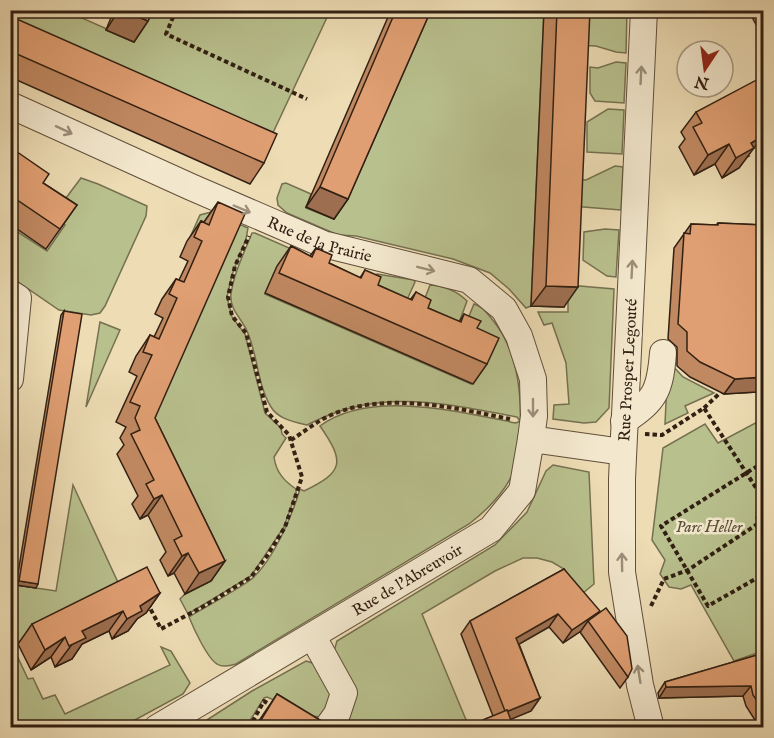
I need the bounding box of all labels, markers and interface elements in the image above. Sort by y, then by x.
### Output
north arrow [675,39,735,99]
one-way arrow [636,65,647,85]
text: N [693,70,712,93]
one-way arrow [54,124,72,136]
one-way arrow [232,204,250,215]
street label: Rue de la Prairie [264,213,374,268]
one-way arrow [626,260,637,280]
one-way arrow [417,264,436,276]
street label: Rue Prosper Legouté [615,298,643,442]
one-way arrow [528,398,539,418]
park label: Parc Heller [676,518,744,538]
street label: Rue de l'Abreuvoir [349,540,467,621]
one-way arrow [616,553,628,573]
one-way arrow [633,665,644,685]

